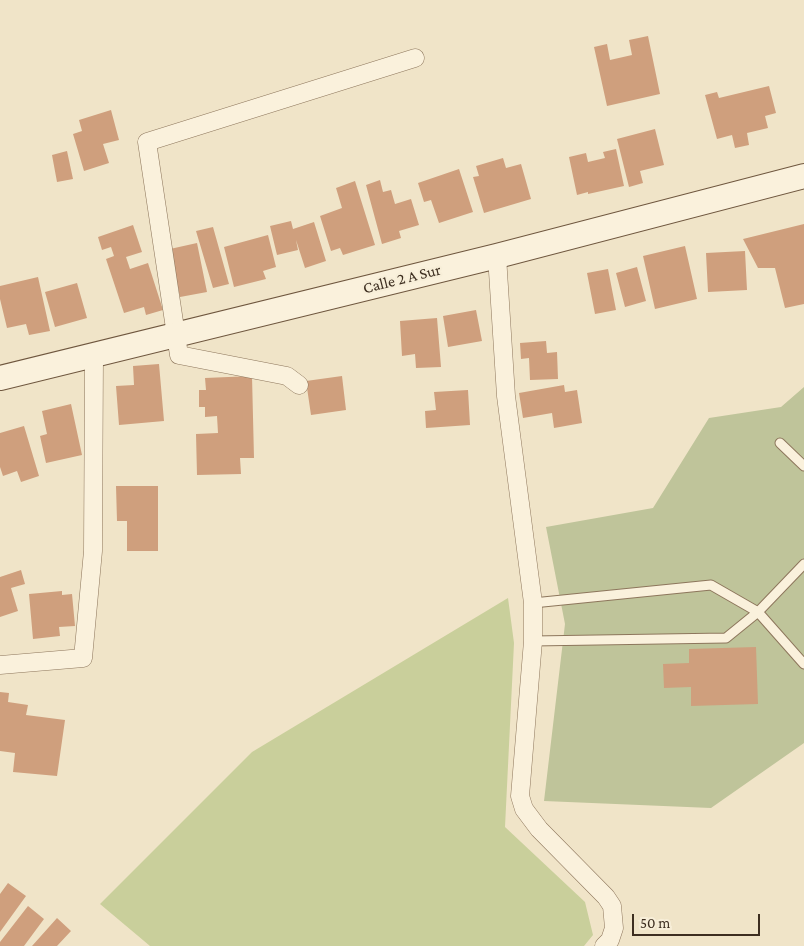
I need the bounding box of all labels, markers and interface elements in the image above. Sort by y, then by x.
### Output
street label: Calle 2 A Sur [361,260,443,298]
scale bar [634,904,762,936]
text: 50 m [640,915,670,931]

